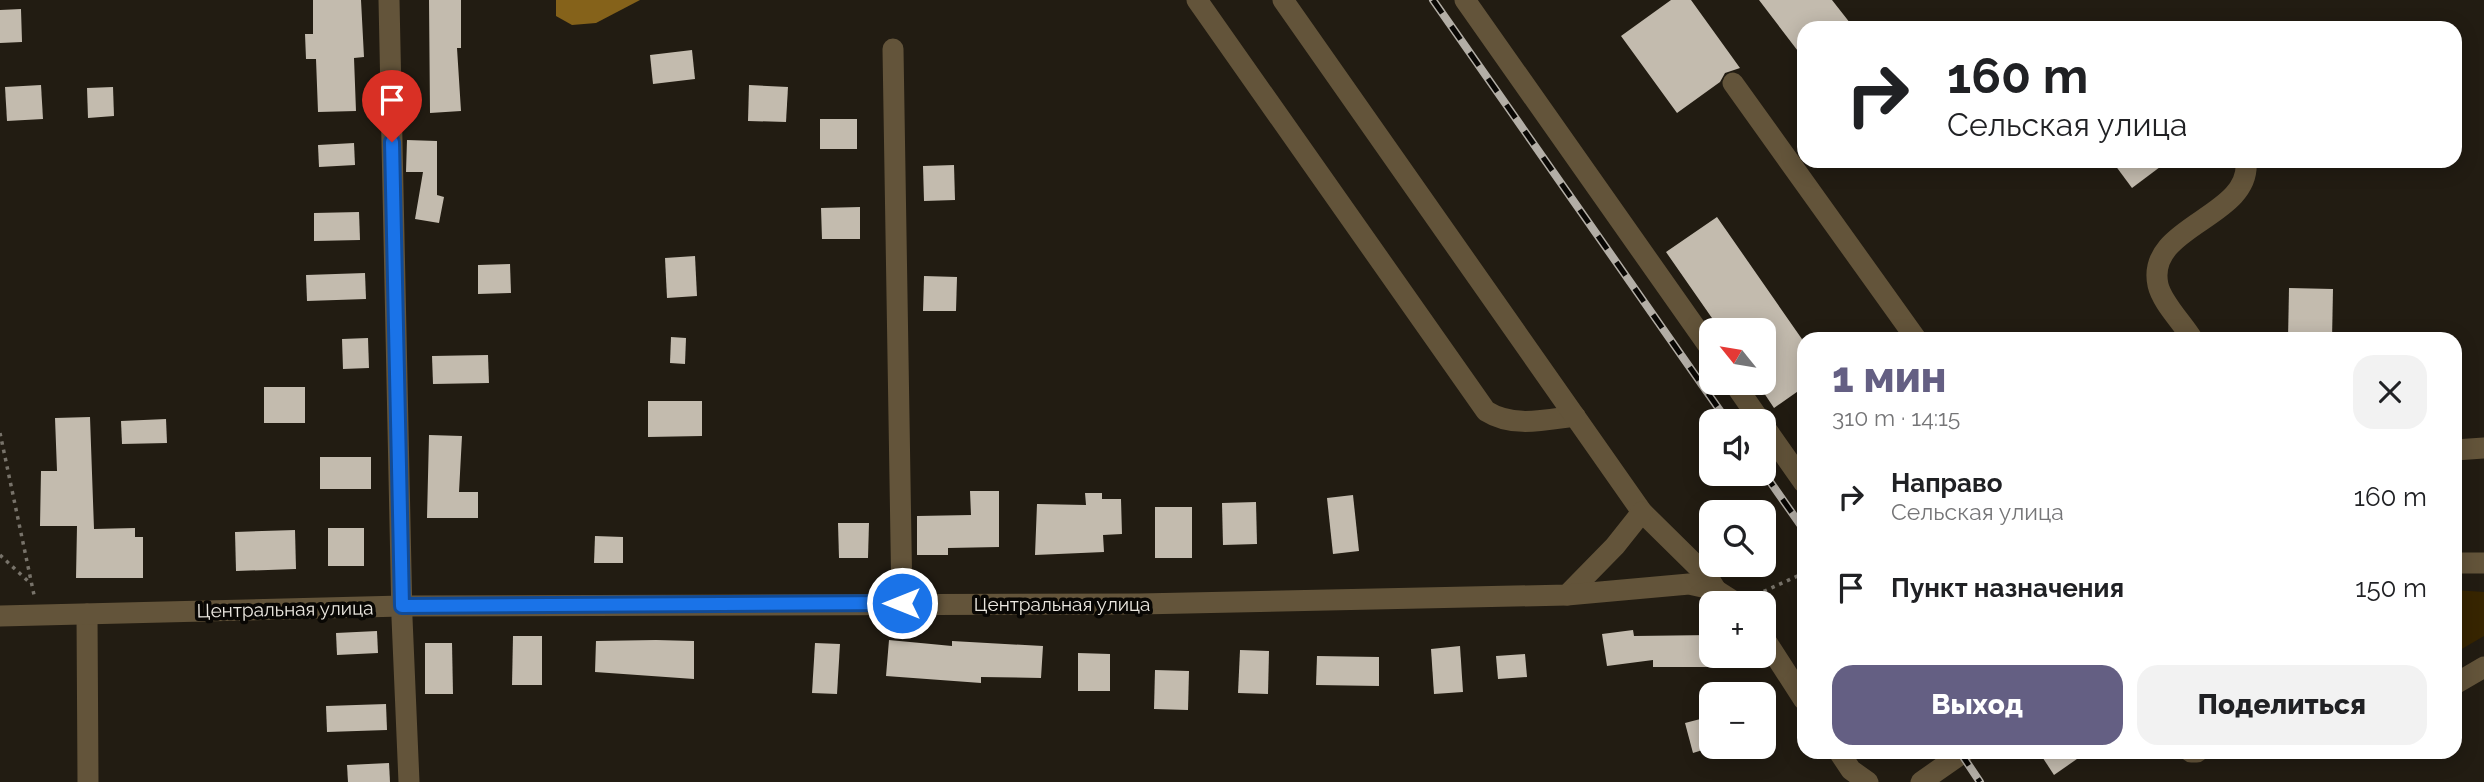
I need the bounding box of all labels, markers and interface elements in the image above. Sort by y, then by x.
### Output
text: 160 m [1947,47,2088,104]
icon: right [1832,49,1923,140]
pin [362,70,422,142]
icon: arrive [373,81,411,119]
text: Сельская улица [1947,106,2188,143]
north arrow [1699,318,1776,396]
map controls [1699,318,1776,759]
text: 1 мин [1832,353,1946,402]
button: close [2353,355,2427,429]
text: 310 m · 14:15 [1832,404,1960,431]
button: sound [1699,409,1776,486]
text: Направо [1891,468,2002,498]
icon: right [1832,478,1870,516]
text: 160 m [2354,482,2427,512]
text: Сельская улица [1891,498,2064,525]
button: search [1699,500,1776,577]
position arrow [865,566,939,640]
icon: arrive [1832,569,1870,607]
text: Пункт назначения [1891,573,2124,603]
text: 150 m [2355,573,2427,603]
button: + [1699,591,1776,668]
street label: Центральная улица [974,593,1150,615]
street label: Центральная улица [196,596,374,622]
button: Выход [1832,665,2123,745]
button: Поделиться [2137,665,2427,745]
button: − [1699,682,1776,759]

